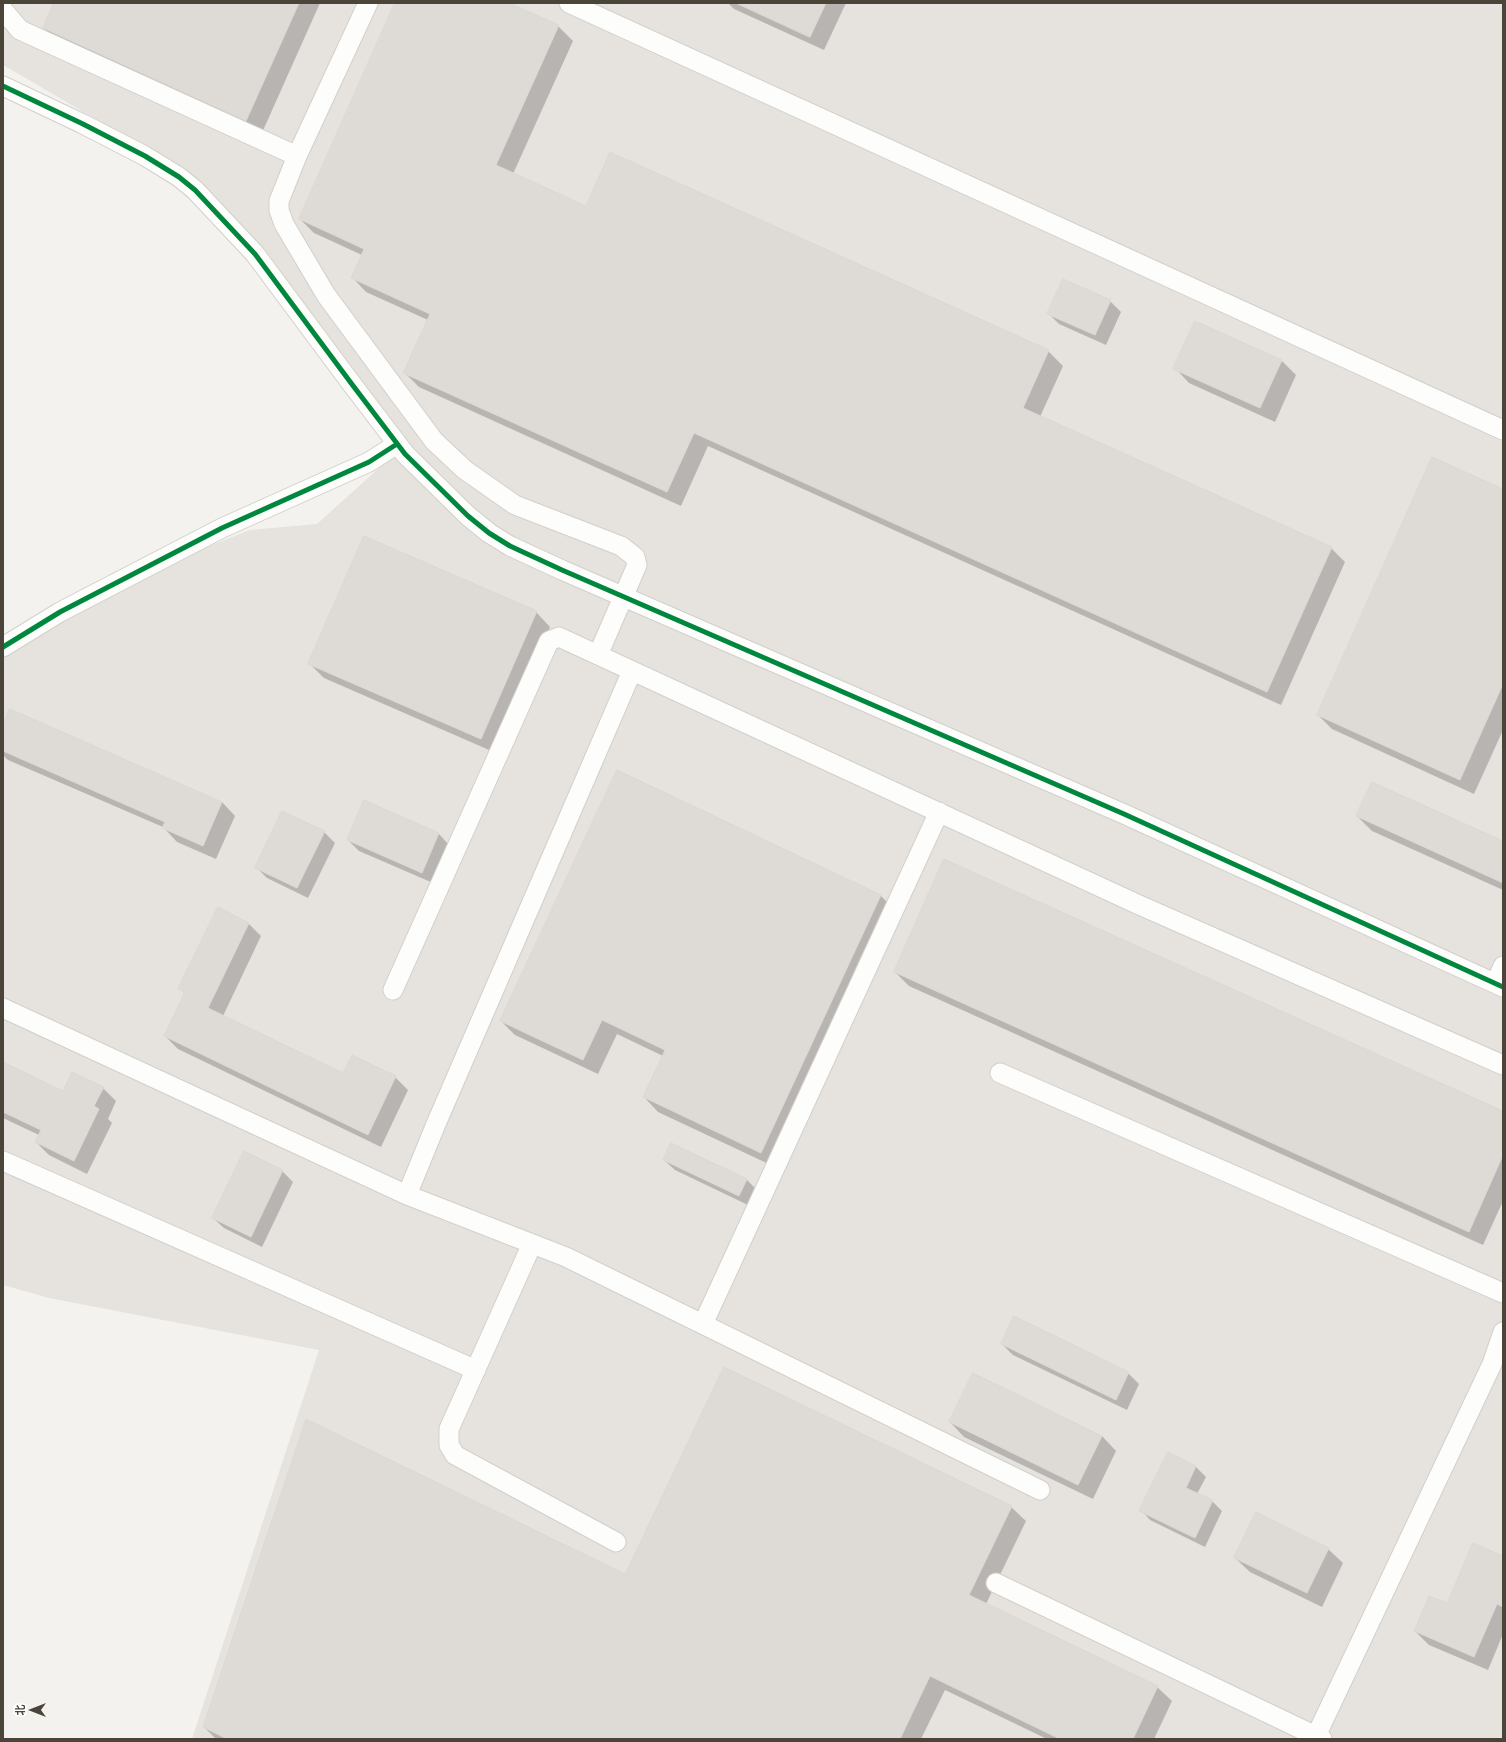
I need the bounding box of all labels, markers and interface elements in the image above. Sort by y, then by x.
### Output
north arrow [12,1690,52,1730]
text: 北 [13,1705,26,1716]

